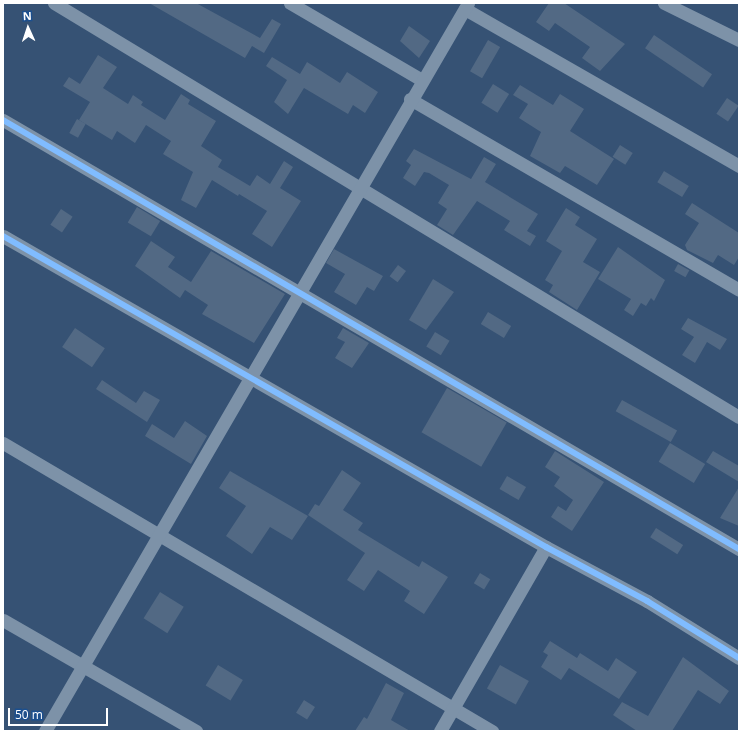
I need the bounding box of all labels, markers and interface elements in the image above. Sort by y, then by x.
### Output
north arrow [8,8,48,48]
text: N [22,8,32,23]
scale bar [10,700,110,726]
text: 50 m [15,706,43,723]

